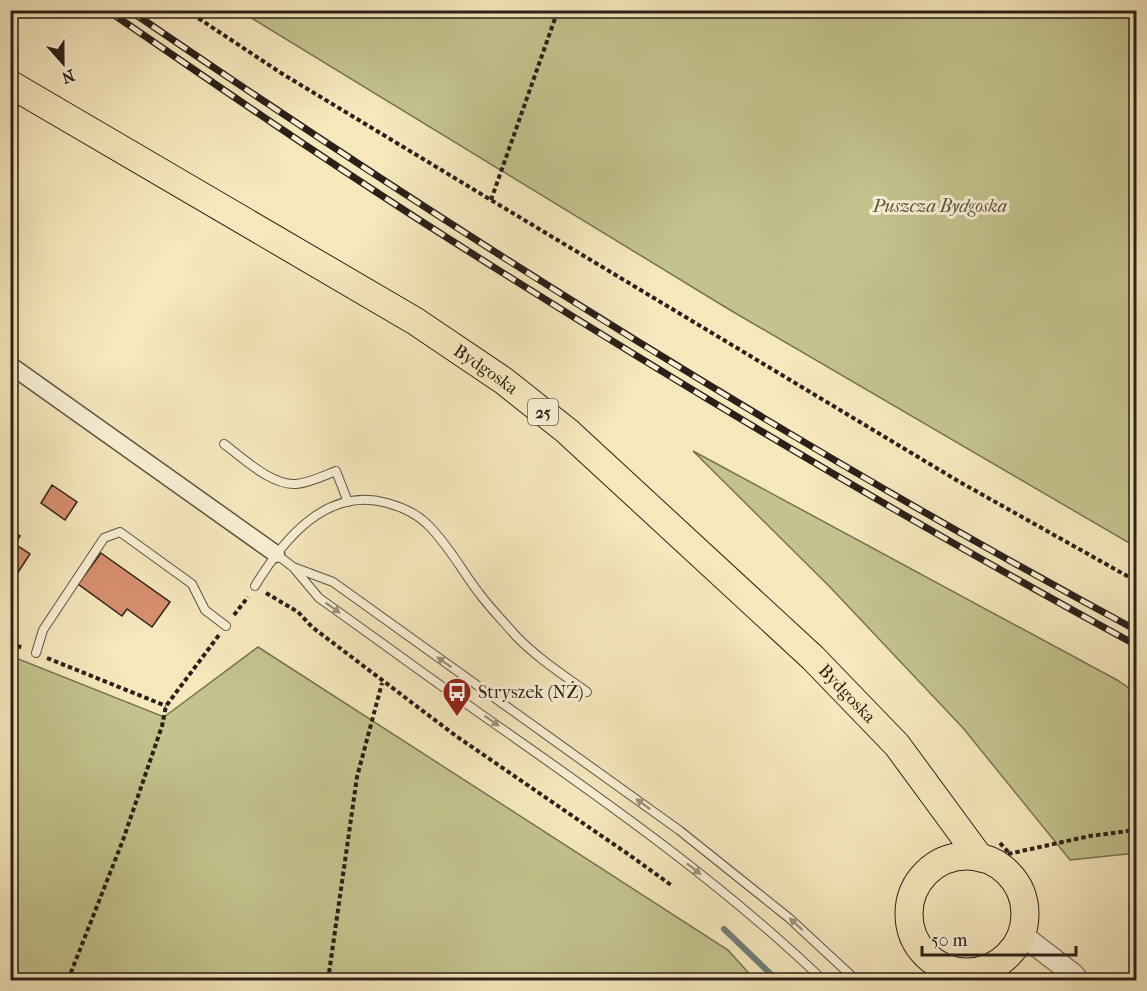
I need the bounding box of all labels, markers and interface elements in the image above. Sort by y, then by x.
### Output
north arrow [33,33,93,93]
text: N [58,65,77,88]
park label: Puszcza Bydgoska [872,196,1007,217]
street label: Bydgoska [450,340,523,399]
road number: 25 [528,399,558,425]
one-way arrow [325,602,341,613]
one-way arrow [437,656,453,668]
street label: Bydgoska [814,660,881,728]
bus stop icon: Stryszek (NŻ) [441,676,473,718]
place label: Stryszek (NŻ) [478,681,583,703]
one-way arrow [484,715,499,727]
one-way arrow [635,798,650,810]
one-way arrow [686,863,702,876]
one-way arrow [789,918,804,931]
scale bar [922,919,1076,957]
text: 50 m [931,930,968,951]

